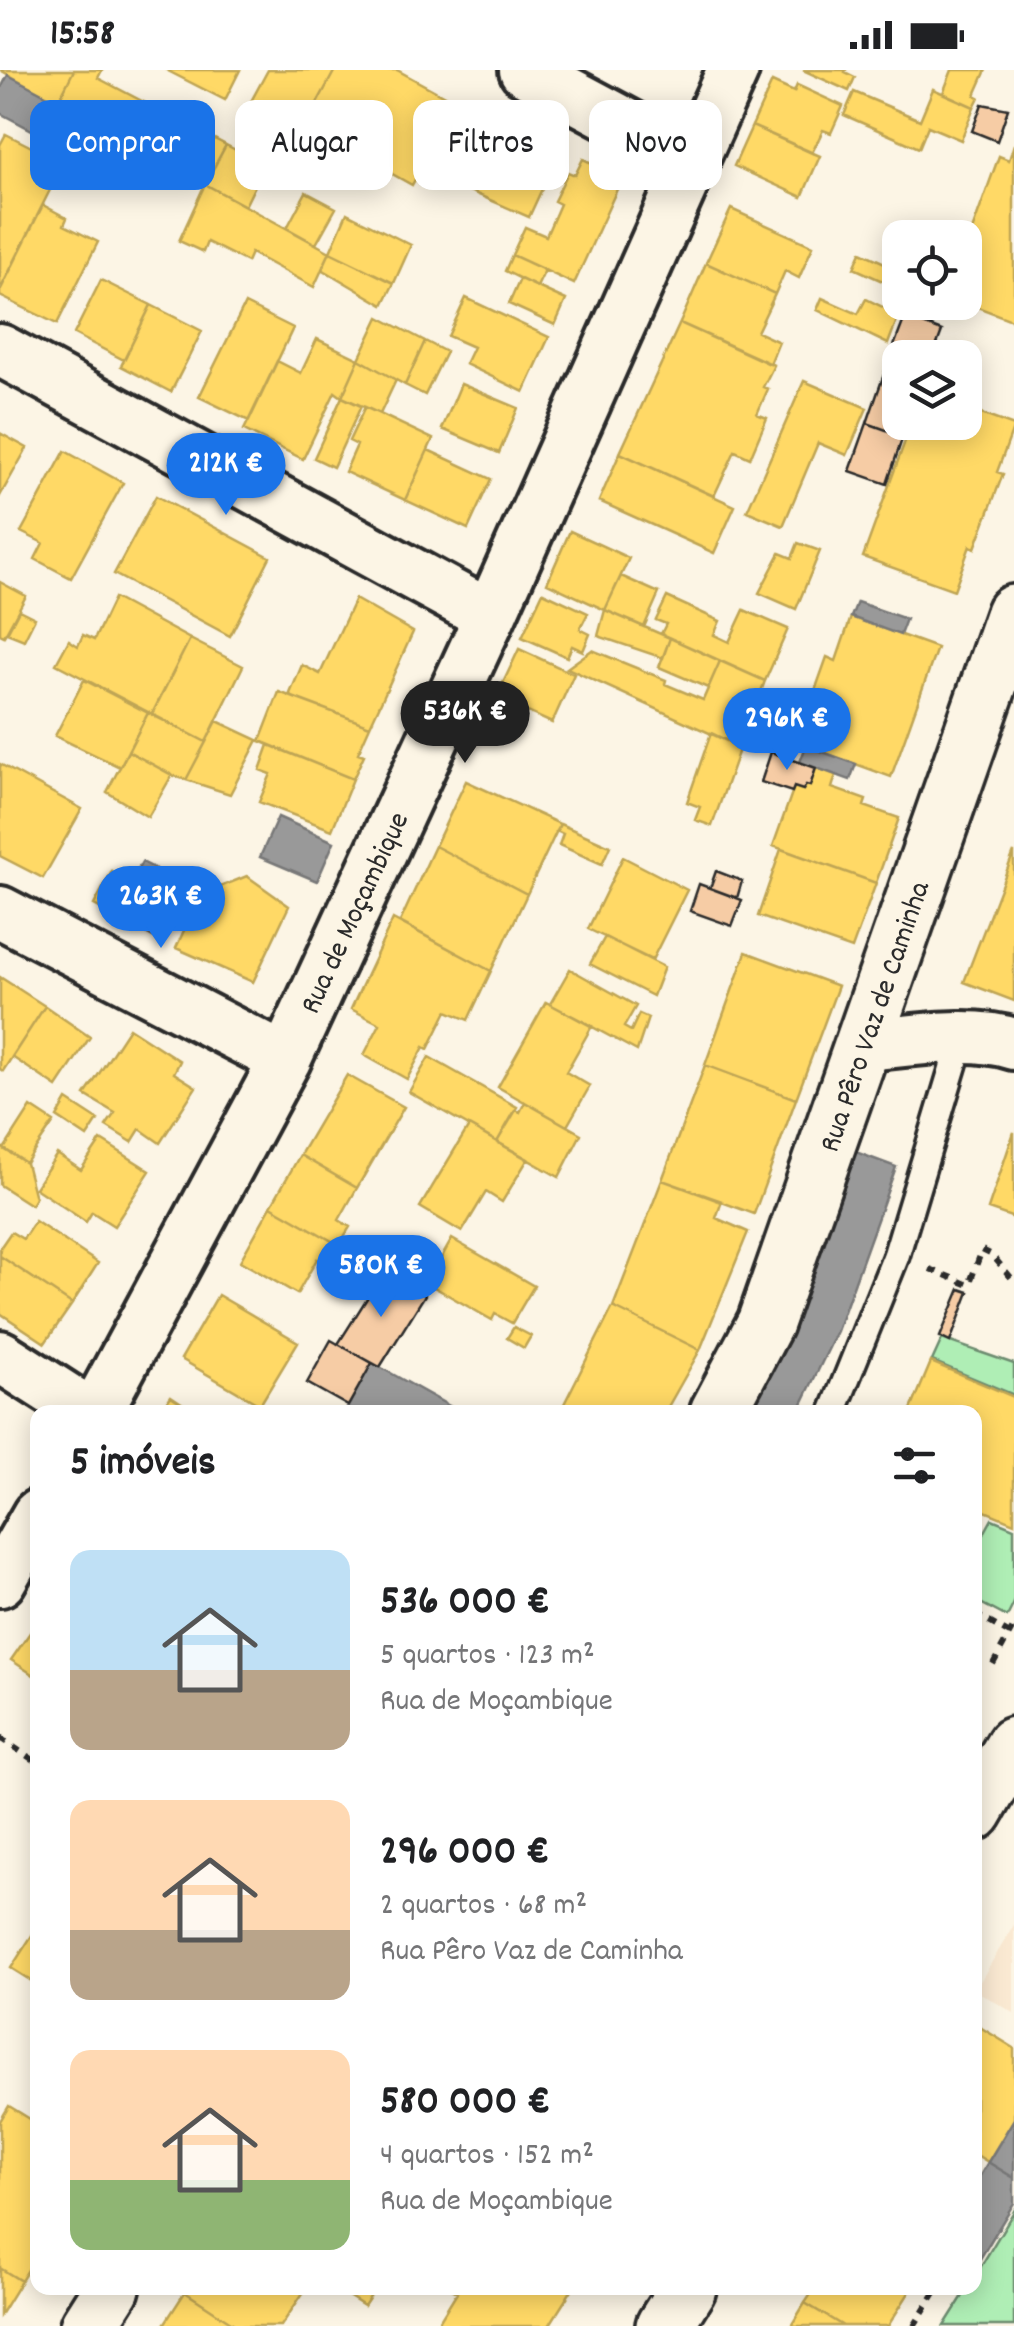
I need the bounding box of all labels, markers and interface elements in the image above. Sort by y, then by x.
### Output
text: 15:58 [50,8,115,63]
chip: Comprar [30,100,215,190]
chip: Alugar [235,100,393,190]
chip: Filtros [413,100,569,190]
chip: Novo [589,100,722,190]
map controls [882,220,982,440]
button: locate [882,220,982,320]
button: layers [882,340,982,440]
pin: 212K € [145,433,307,518]
text: 212K € [189,442,263,488]
pin: 536K € [384,681,546,766]
pin: 296K € [706,688,868,773]
text: 536K € [423,690,507,736]
text: 296K € [745,697,829,743]
street label: Rua de Moçambique [291,806,423,1022]
pin: 263K € [80,866,242,951]
text: 263K € [119,875,203,921]
street label: Rua Pêro Vaz de Caminha [811,875,944,1159]
pin: 580K € [300,1235,462,1320]
text: 580K € [338,1244,424,1290]
text: 5 imóveis [70,1435,216,1495]
icon: filters [887,1438,942,1493]
text: 536 000 € [380,1574,550,1634]
icon: home [150,1590,270,1710]
text: 5 quartos · 123 m² [380,1634,595,1680]
text: Rua de Moçambique [380,1680,613,1726]
text: 296 000 € [380,1824,550,1884]
icon: home [150,1840,270,1960]
text: 2 quartos · 68 m² [380,1884,587,1930]
text: Rua Pêro Vaz de Caminha [380,1930,683,1976]
text: 580 000 € [380,2074,551,2134]
icon: home [150,2090,270,2210]
text: 4 quartos · 152 m² [380,2134,594,2180]
text: Rua de Moçambique [380,2180,613,2226]

